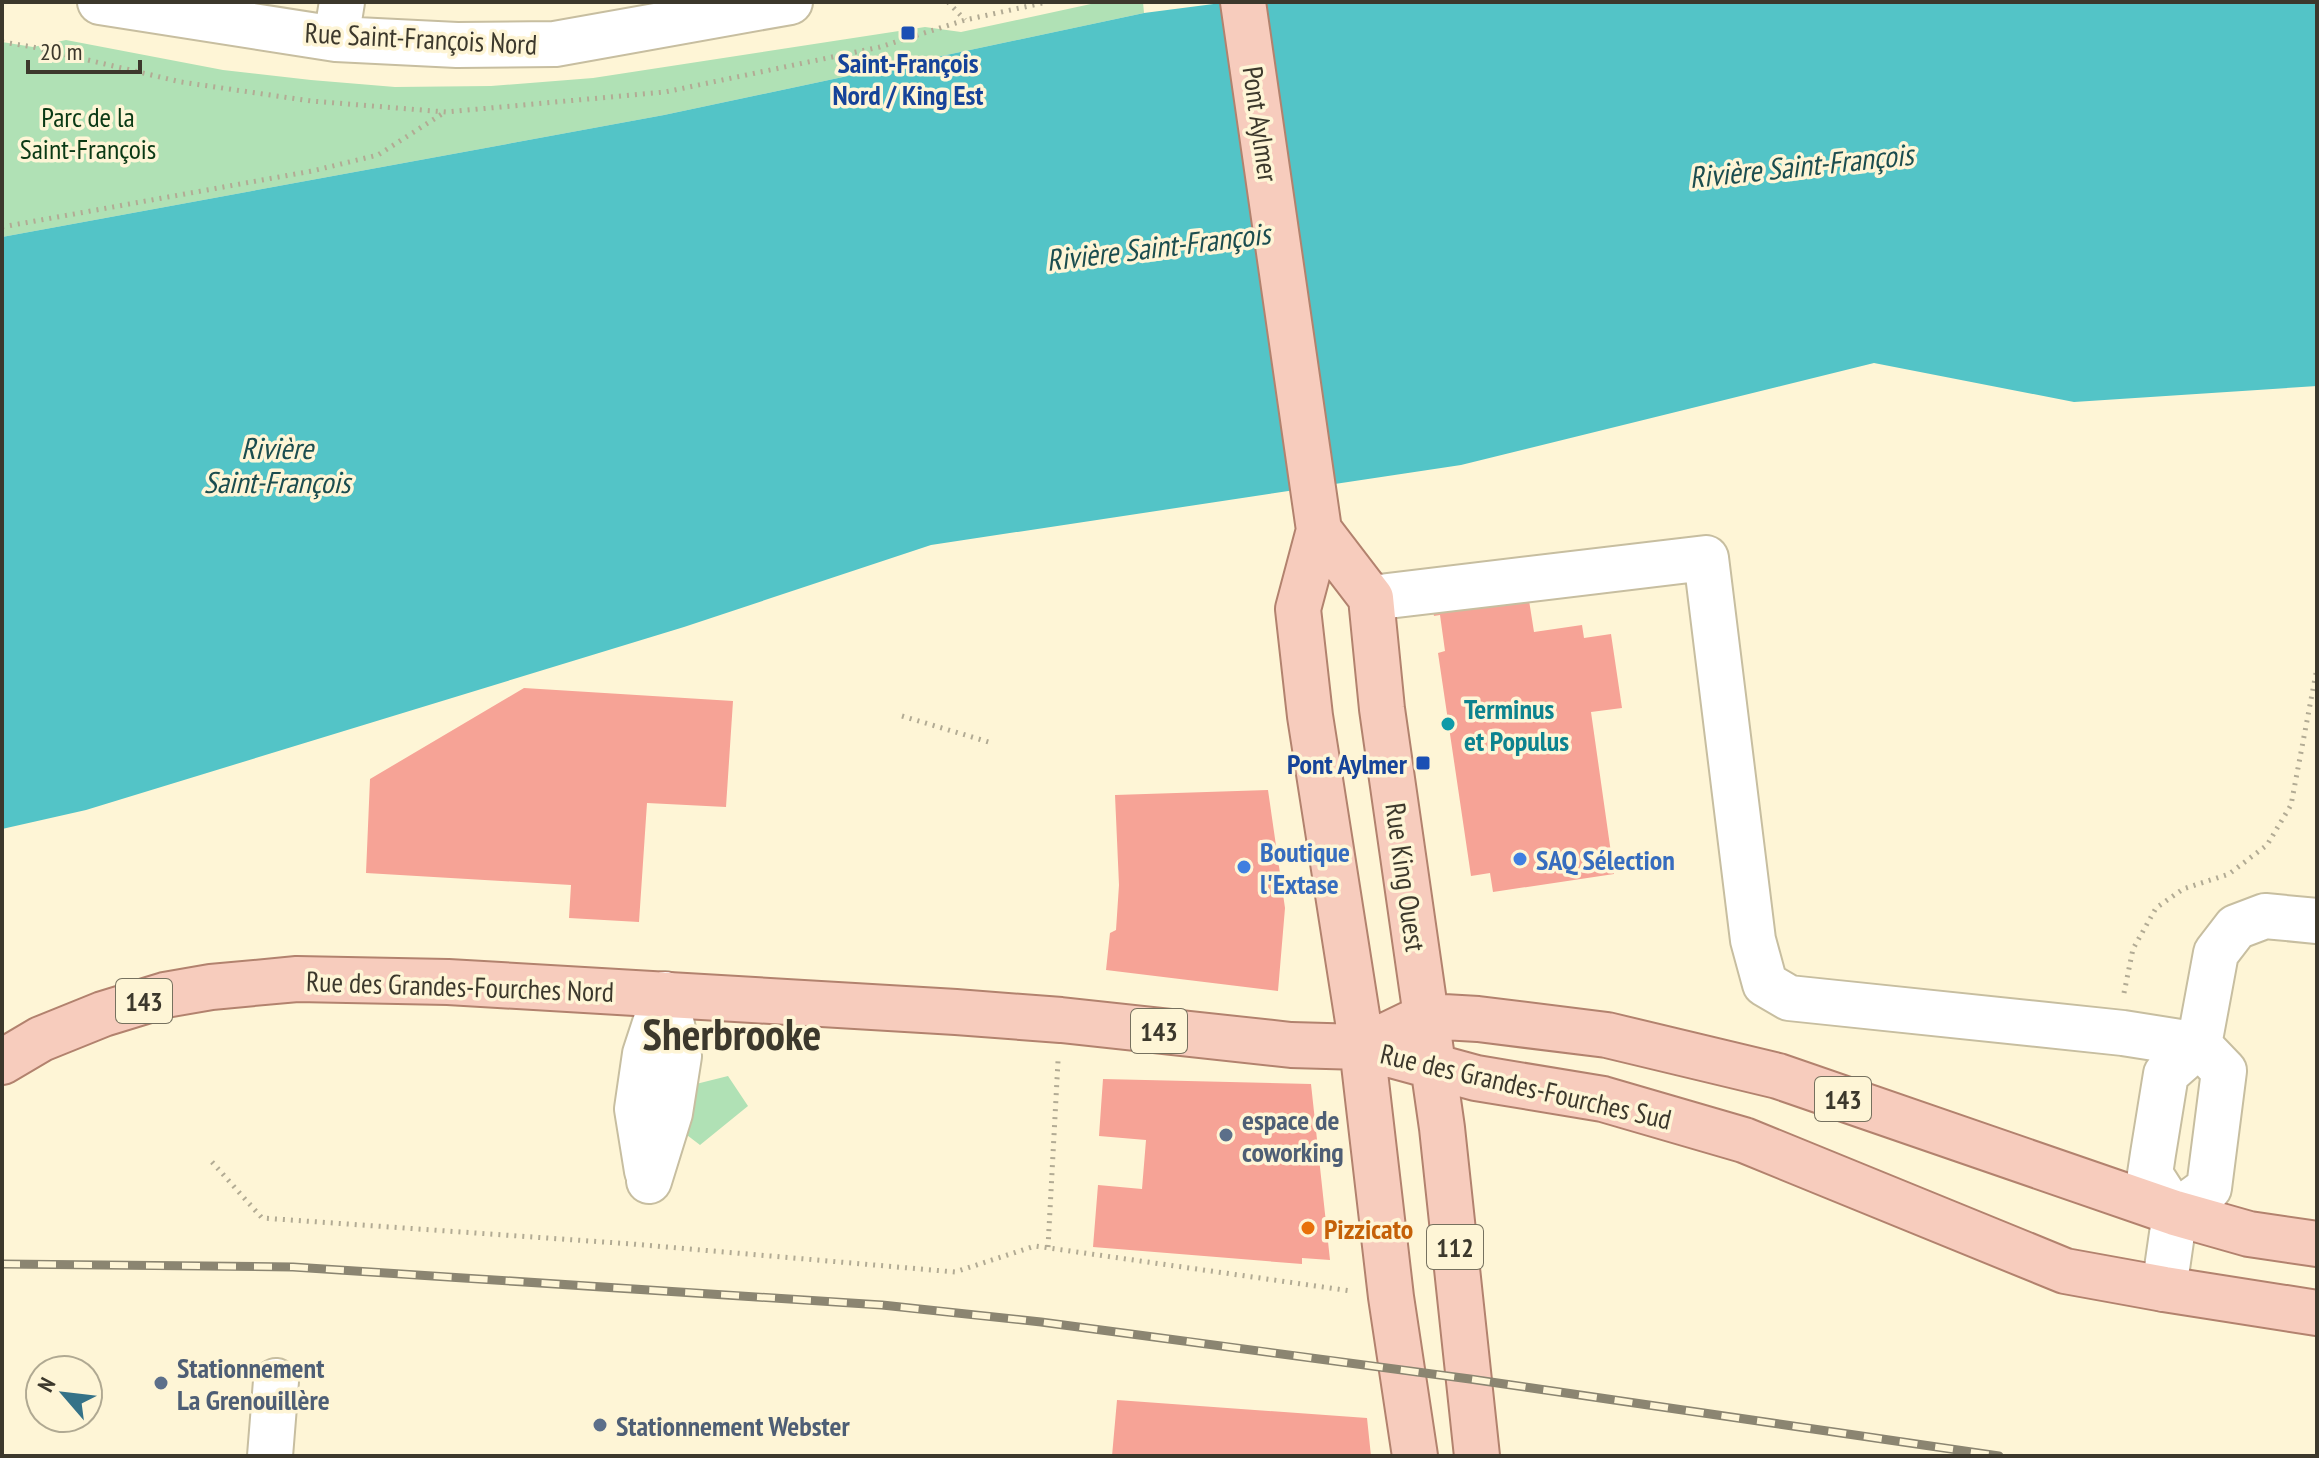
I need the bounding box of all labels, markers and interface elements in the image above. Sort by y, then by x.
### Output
street label: Rue Saint-François Nord [304,13,538,63]
scale bar [28,24,140,74]
marker: Saint-François Nord / King Est [899,24,917,42]
text: 20 m [40,36,82,67]
place label: Saint-François Nord / King Est [832,44,984,113]
street label: Pont Aylmer [1235,64,1287,184]
park label: Parc de la Saint-François [20,98,156,167]
water label: Rivière Saint-François [1687,134,1918,196]
water label: Rivière Saint-François [1044,213,1275,279]
water label: Rivière Saint-François [204,428,353,501]
place label: Terminus et Populus [1464,690,1569,759]
marker: Terminus et Populus [1439,715,1457,733]
place label: Pont Aylmer [1287,745,1408,782]
marker: Pont Aylmer [1414,754,1432,772]
street label: Rue King Ouest [1377,800,1435,954]
place label: Boutique l'Extase [1260,833,1350,902]
place label: SAQ Sélection [1536,841,1675,878]
marker: SAQ Sélection [1511,850,1529,868]
marker: Boutique l'Extase [1235,858,1253,876]
street label: Rue des Grandes-Fourches Nord [305,962,615,1010]
road number: 143 [116,979,172,1023]
district label: Sherbrooke [643,1005,821,1062]
road number: 143 [1131,1009,1187,1053]
street label: Rue des Grandes-Fourches Sud [1377,1035,1675,1137]
road number: 143 [1815,1077,1871,1121]
place label: espace de coworking [1242,1101,1344,1170]
marker: espace de coworking [1217,1126,1235,1144]
place label: Pizzicato [1324,1210,1413,1247]
marker: Pizzicato [1299,1219,1317,1237]
road number: 112 [1427,1225,1483,1269]
place label: Stationnement La Grenouillère [177,1349,330,1418]
north arrow [24,1354,104,1434]
text: N [31,1373,61,1396]
marker: Stationnement La Grenouillère [152,1374,170,1392]
place label: Stationnement Webster [616,1407,851,1444]
marker: Stationnement Webster [591,1416,609,1434]

